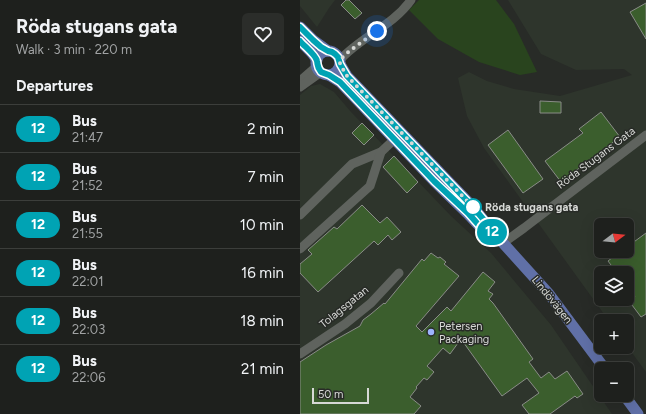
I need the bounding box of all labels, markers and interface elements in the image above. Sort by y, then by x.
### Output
button: heart [242,13,284,55]
text: Röda stugans gata [16,15,177,38]
your location [367,21,387,41]
text: Walk · 3 min · 220 m [16,42,132,57]
text: Departures [16,77,93,95]
text: Bus [72,112,97,130]
text: 12 [31,120,45,137]
text: 2 min [247,120,284,138]
street label: Röda Stugans Gata [554,124,638,192]
text: 21:47 [72,130,103,145]
text: Bus [72,160,97,178]
text: 12 [31,168,45,185]
text: 7 min [248,168,284,186]
text: 21:52 [72,178,103,193]
marker: Röda stugans gata [464,198,482,216]
place label: Röda stugans gata [485,201,579,214]
text: Bus [72,208,97,226]
text: 12 [31,216,45,233]
text: 10 min [240,216,284,234]
north arrow [594,218,634,258]
map controls [594,218,634,402]
line badge: 12 [474,219,510,245]
text: 12 [485,223,499,240]
text: 21:55 [72,226,103,241]
text: Bus [72,256,97,274]
text: 12 [31,264,45,281]
text: 16 min [241,264,284,282]
button: layers [594,266,634,306]
text: 22:01 [72,274,104,289]
street label: Lindövägen [529,274,575,326]
street label: Tolagsgatan [317,283,371,331]
text: Bus [72,304,97,322]
text: 12 [31,312,45,329]
text: 18 min [240,312,284,330]
button: + [594,314,634,354]
place label: Petersen Packaging [439,320,489,346]
text: 22:03 [72,322,105,337]
marker: Petersen Packaging [426,327,436,337]
text: Bus [72,352,97,370]
text: 12 [31,360,45,377]
text: 21 min [241,360,284,378]
button: − [594,362,634,402]
text: 22:06 [72,370,106,385]
scale bar [312,386,369,405]
text: 50 m [318,388,343,401]

